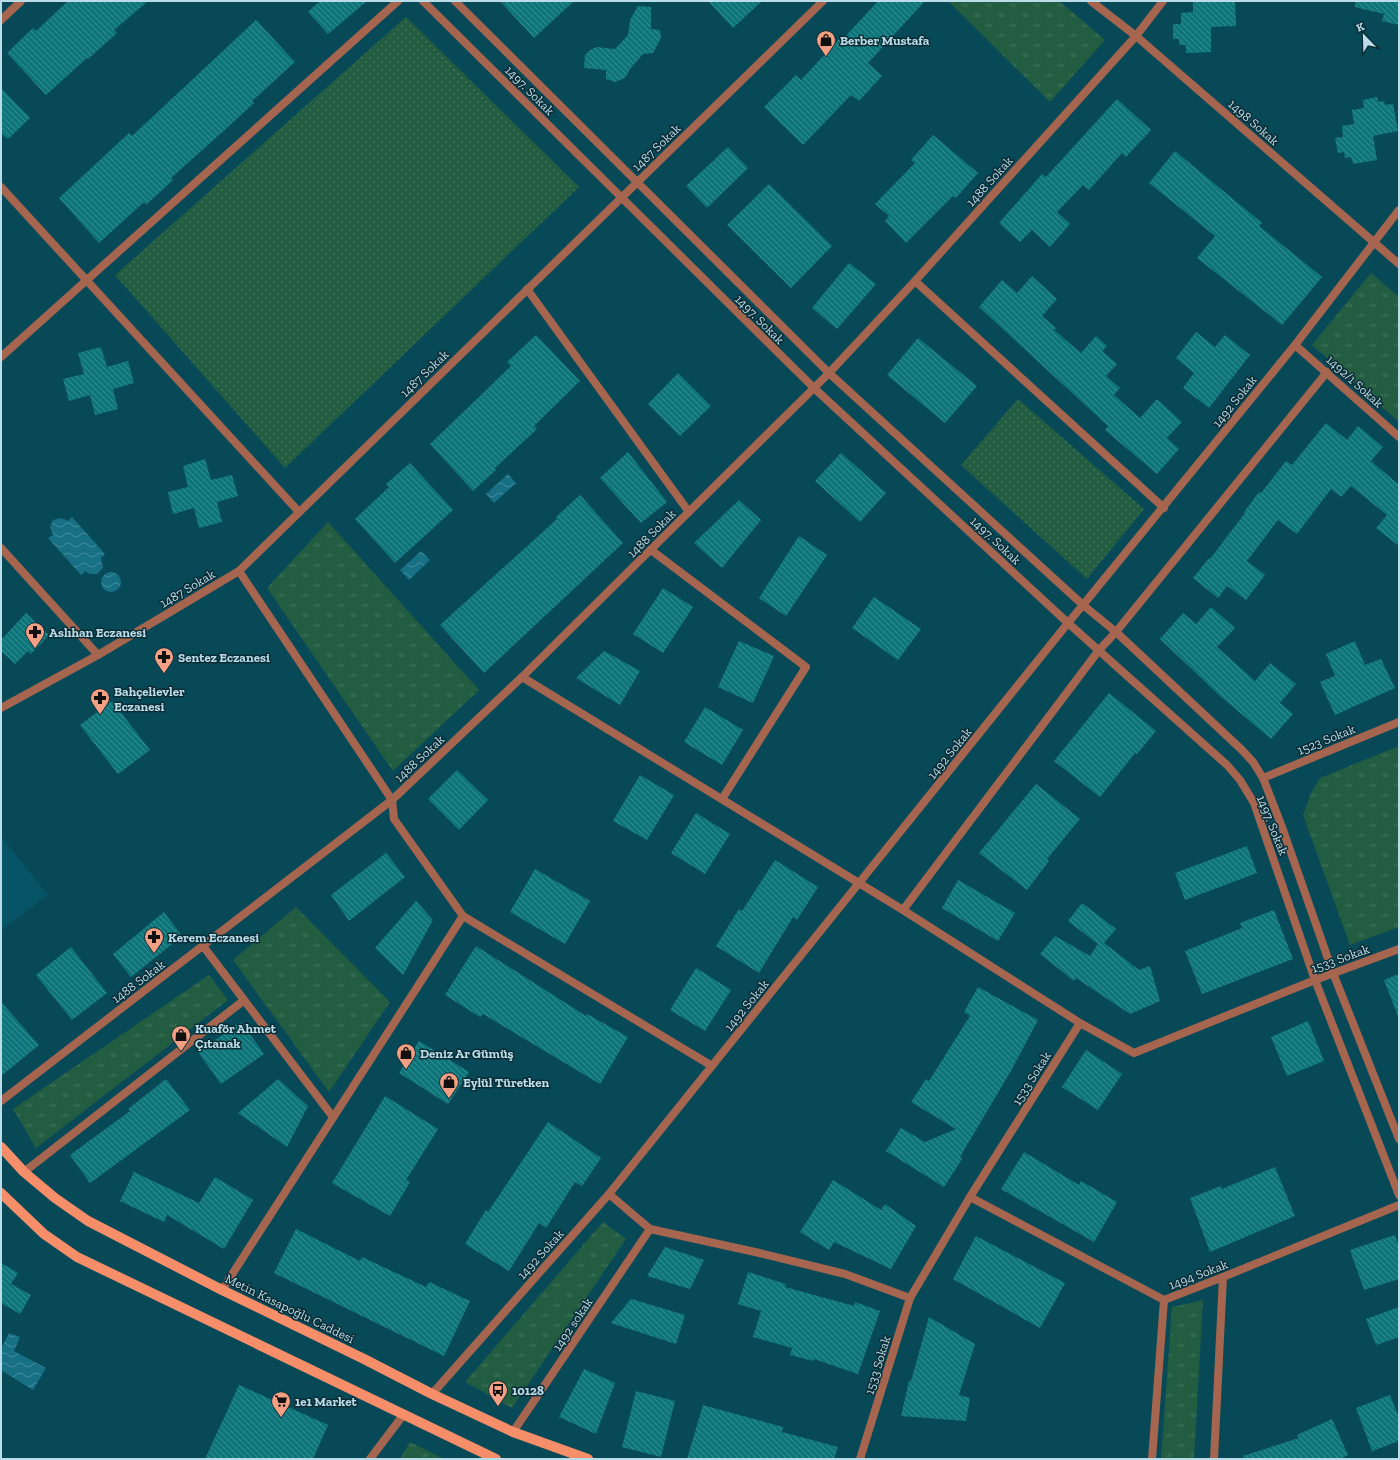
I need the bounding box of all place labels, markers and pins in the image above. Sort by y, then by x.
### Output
shop icon: Berber Mustafa [815,29,837,57]
place label: Berber Mustafa [840,33,930,48]
pharmacy icon: Aslıhan Eczanesi [24,621,46,649]
place label: Aslıhan Eczanesi [49,625,146,640]
pharmacy icon: Sentez Eczanesi [153,646,175,674]
place label: Sentez Eczanesi [178,650,270,665]
place label: Bahçelievler Eczanesi [114,684,185,714]
pharmacy icon: Bahçelievler Eczanesi [89,687,111,715]
pharmacy icon: Kerem Eczanesi [143,926,165,954]
place label: Kerem Eczanesi [168,930,259,945]
place label: Kuaför Ahmet Çıtanak [195,1021,277,1051]
shop icon: Kuaför Ahmet Çıtanak [170,1024,192,1052]
shop icon: Deniz Ar Gümüş [395,1042,417,1070]
place label: Deniz Ar Gümüş [420,1046,514,1061]
shop icon: Eylül Türetken [438,1071,460,1099]
place label: Eylül Türetken [463,1075,550,1090]
bus stop icon: 10128 [487,1379,509,1407]
place label: 10128 [512,1383,544,1398]
supermarket icon: 1e1 Market [270,1390,292,1418]
place label: 1e1 Market [295,1394,357,1409]

